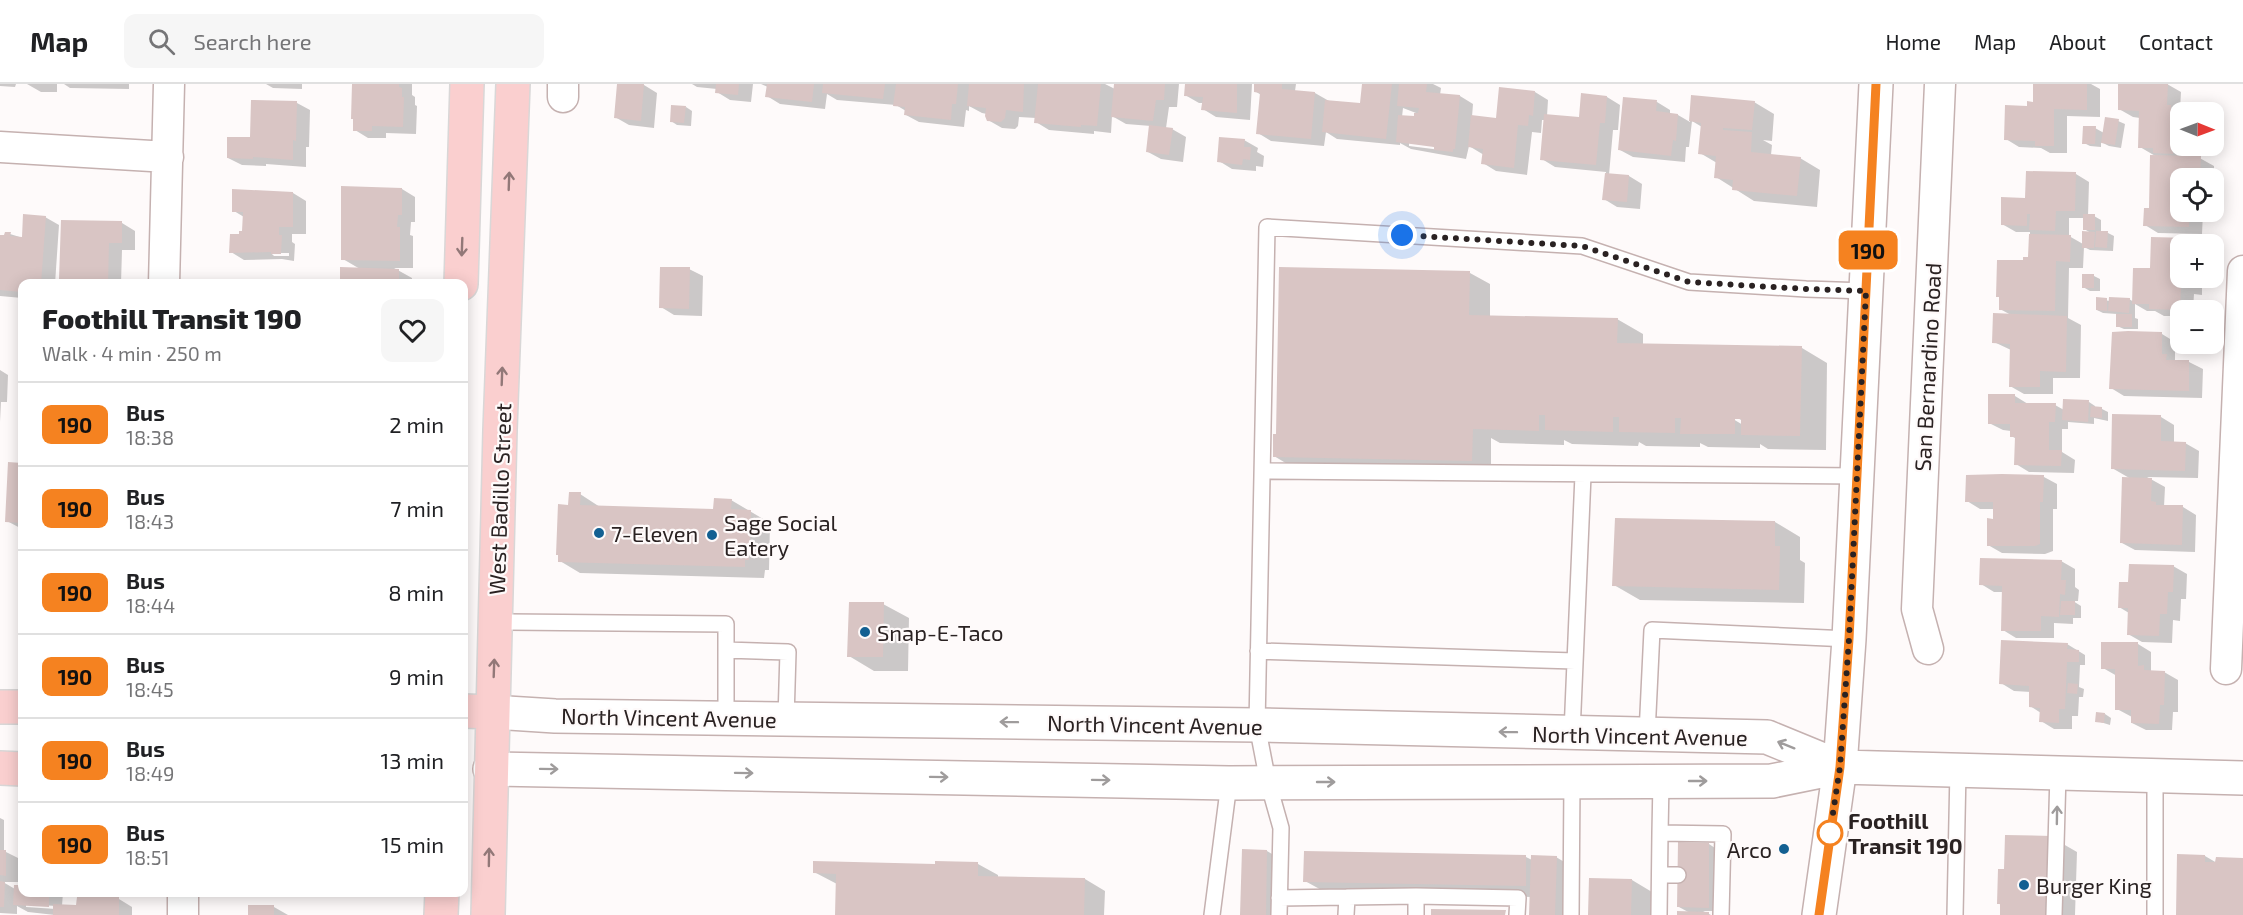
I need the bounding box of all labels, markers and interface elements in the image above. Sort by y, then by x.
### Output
search box [124,14,544,68]
text: Map [30,24,88,58]
icon: search [145,25,178,58]
text: Search here [193,28,312,54]
text: Home [1885,29,1941,54]
text: Map [1974,29,2016,54]
text: About [2049,29,2106,54]
text: Contact [2139,29,2213,54]
north arrow [2170,102,2224,156]
map controls [2170,102,2224,354]
button: locate [2170,168,2224,222]
one-way arrow [504,171,515,191]
your location [1387,220,1417,250]
line badge: 190 [1834,230,1902,270]
button: + [2170,234,2224,288]
one-way arrow [456,237,468,257]
text: 190 [1851,238,1885,263]
street label: San Bernardino Road [1909,262,1945,472]
button: heart [381,299,444,362]
button: − [2170,300,2224,354]
text: Foothill Transit 190 [42,301,302,335]
text: Walk · 4 min · 250 m [42,341,222,365]
one-way arrow [497,366,508,386]
text: Bus [126,399,165,425]
street label: West Badillo Street [483,403,515,595]
text: 2 min [389,411,444,437]
text: 190 [58,412,92,437]
text: 18:38 [126,425,174,449]
text: Bus [126,483,165,509]
text: 7 min [390,495,444,521]
text: 190 [58,496,92,521]
text: 18:43 [126,509,174,533]
place label: Sage Social Eatery [724,509,837,560]
place label: 7-Eleven [611,520,698,546]
marker: 7-Eleven [592,526,606,540]
marker: Sage Social Eatery [705,528,719,542]
text: Bus [126,567,165,593]
text: 8 min [388,579,444,605]
text: 190 [58,580,92,605]
text: 18:44 [126,593,175,617]
place label: Snap-E-Taco [877,619,1004,645]
marker: Snap-E-Taco [858,625,872,639]
text: Bus [126,651,165,677]
one-way arrow [488,659,500,679]
text: 9 min [389,663,444,689]
text: 190 [58,664,92,689]
text: 18:45 [126,677,174,701]
street label: North Vincent Avenue [561,702,777,732]
street label: North Vincent Avenue [1047,709,1263,739]
one-way arrow [1000,716,1020,728]
street label: North Vincent Avenue [1532,720,1748,750]
one-way arrow [1499,726,1519,738]
text: Bus [126,735,165,761]
one-way arrow [1777,739,1795,750]
text: 13 min [381,747,444,773]
text: 190 [58,748,92,773]
text: 18:49 [126,761,175,785]
one-way arrow [538,763,558,775]
one-way arrow [733,767,753,779]
one-way arrow [928,771,948,783]
one-way arrow [1090,775,1110,786]
one-way arrow [1687,775,1707,787]
one-way arrow [1316,776,1336,788]
one-way arrow [2052,806,2063,826]
place label: Foothill Transit 190 [1848,807,1963,858]
text: Bus [126,819,165,845]
marker: Foothill Transit 190 [1817,820,1843,846]
text: 15 min [381,831,444,857]
text: 190 [58,832,92,857]
place label: Arco [1727,836,1772,862]
marker: Arco [1777,842,1791,856]
text: 18:51 [126,845,170,869]
one-way arrow [483,847,495,867]
place label: Burger King [2036,872,2152,898]
marker: Burger King [2017,878,2031,892]

